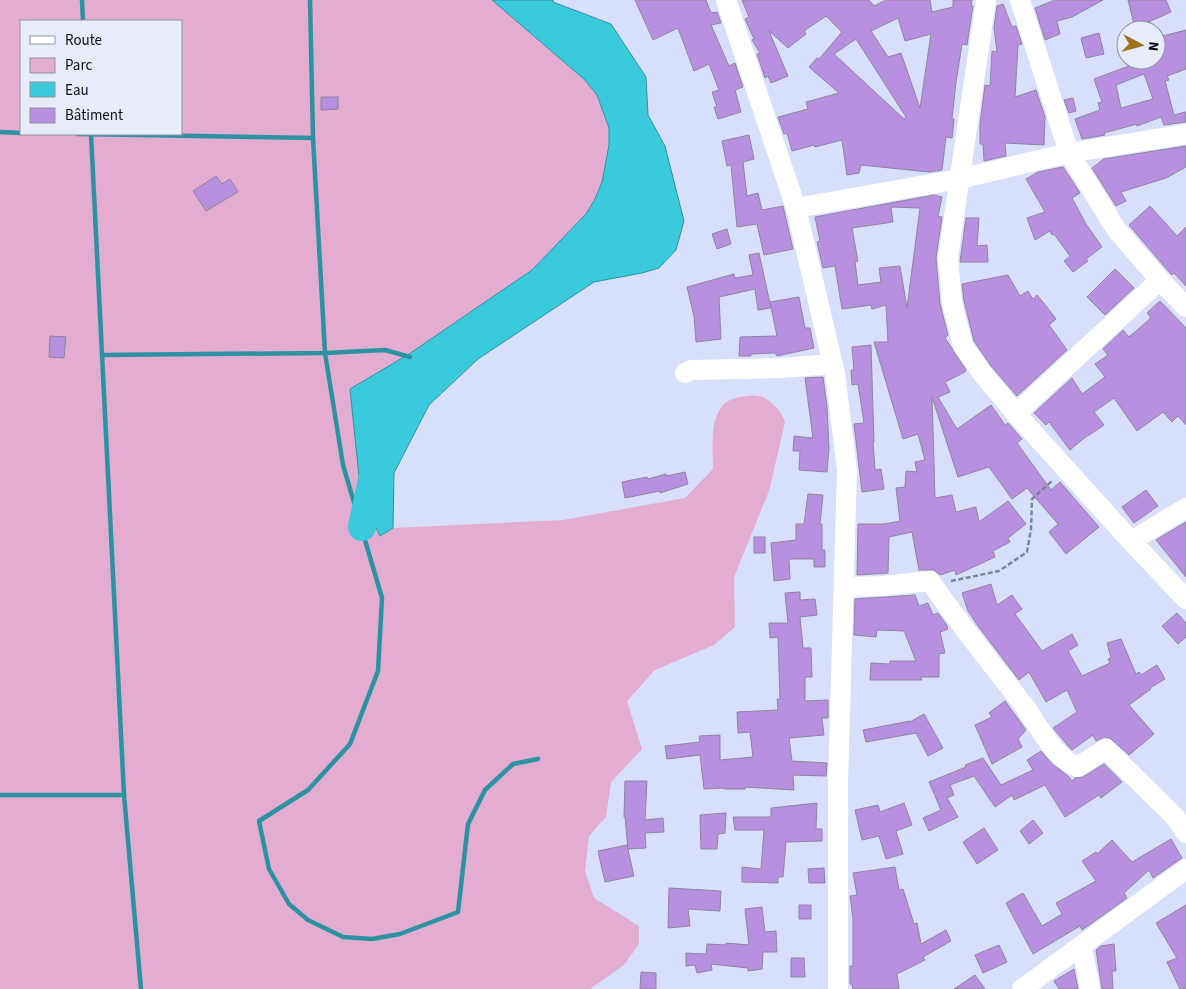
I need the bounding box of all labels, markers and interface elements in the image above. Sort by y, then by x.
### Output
legend [20,20,182,135]
north arrow [1116,20,1166,70]
text: Route [65,30,102,51]
text: N [1143,41,1163,52]
text: Parc [65,55,92,76]
text: Eau [65,80,89,101]
text: Bâtiment [65,105,123,126]

